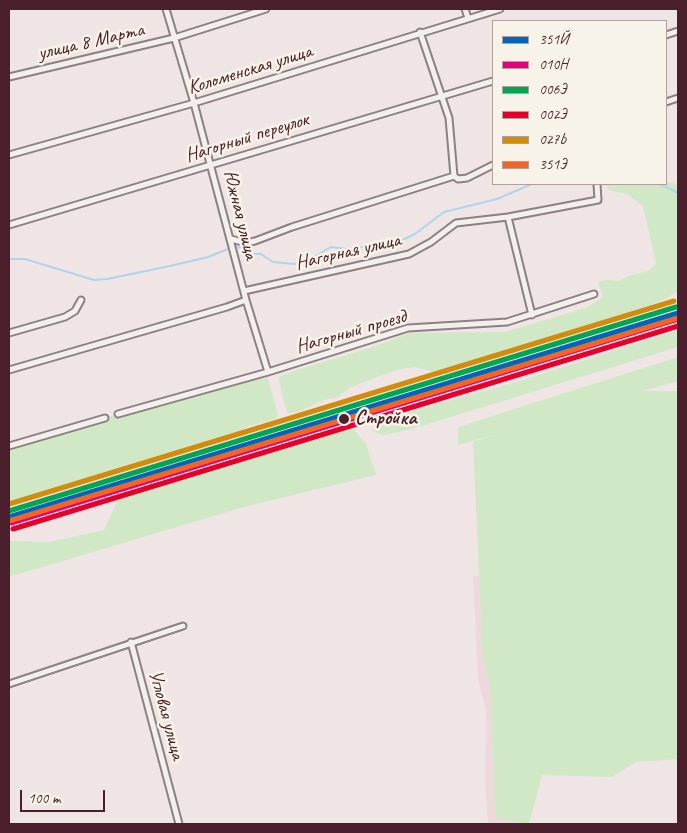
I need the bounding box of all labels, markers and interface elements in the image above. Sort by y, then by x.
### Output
street label: улица 8 Марта [36,18,146,66]
legend [492,20,667,185]
text: 351Й [539,30,569,49]
street label: Коломенская улица [185,40,315,100]
text: 010Н [539,55,568,74]
text: 006Э [539,80,567,99]
text: 002Э [539,105,567,124]
street label: Нагорный переулок [182,108,312,168]
text: 027Ь [539,130,566,149]
text: 351Э [539,155,567,174]
street label: Южная улица [217,168,263,262]
street label: Нагорная улица [293,228,403,276]
street label: Нагорный проезд [293,305,409,359]
place label: Стройка [355,407,416,431]
marker: Стройка [337,412,351,426]
street label: Угловая улица [143,668,189,762]
scale bar [22,780,108,812]
text: 100 m [28,789,60,808]

